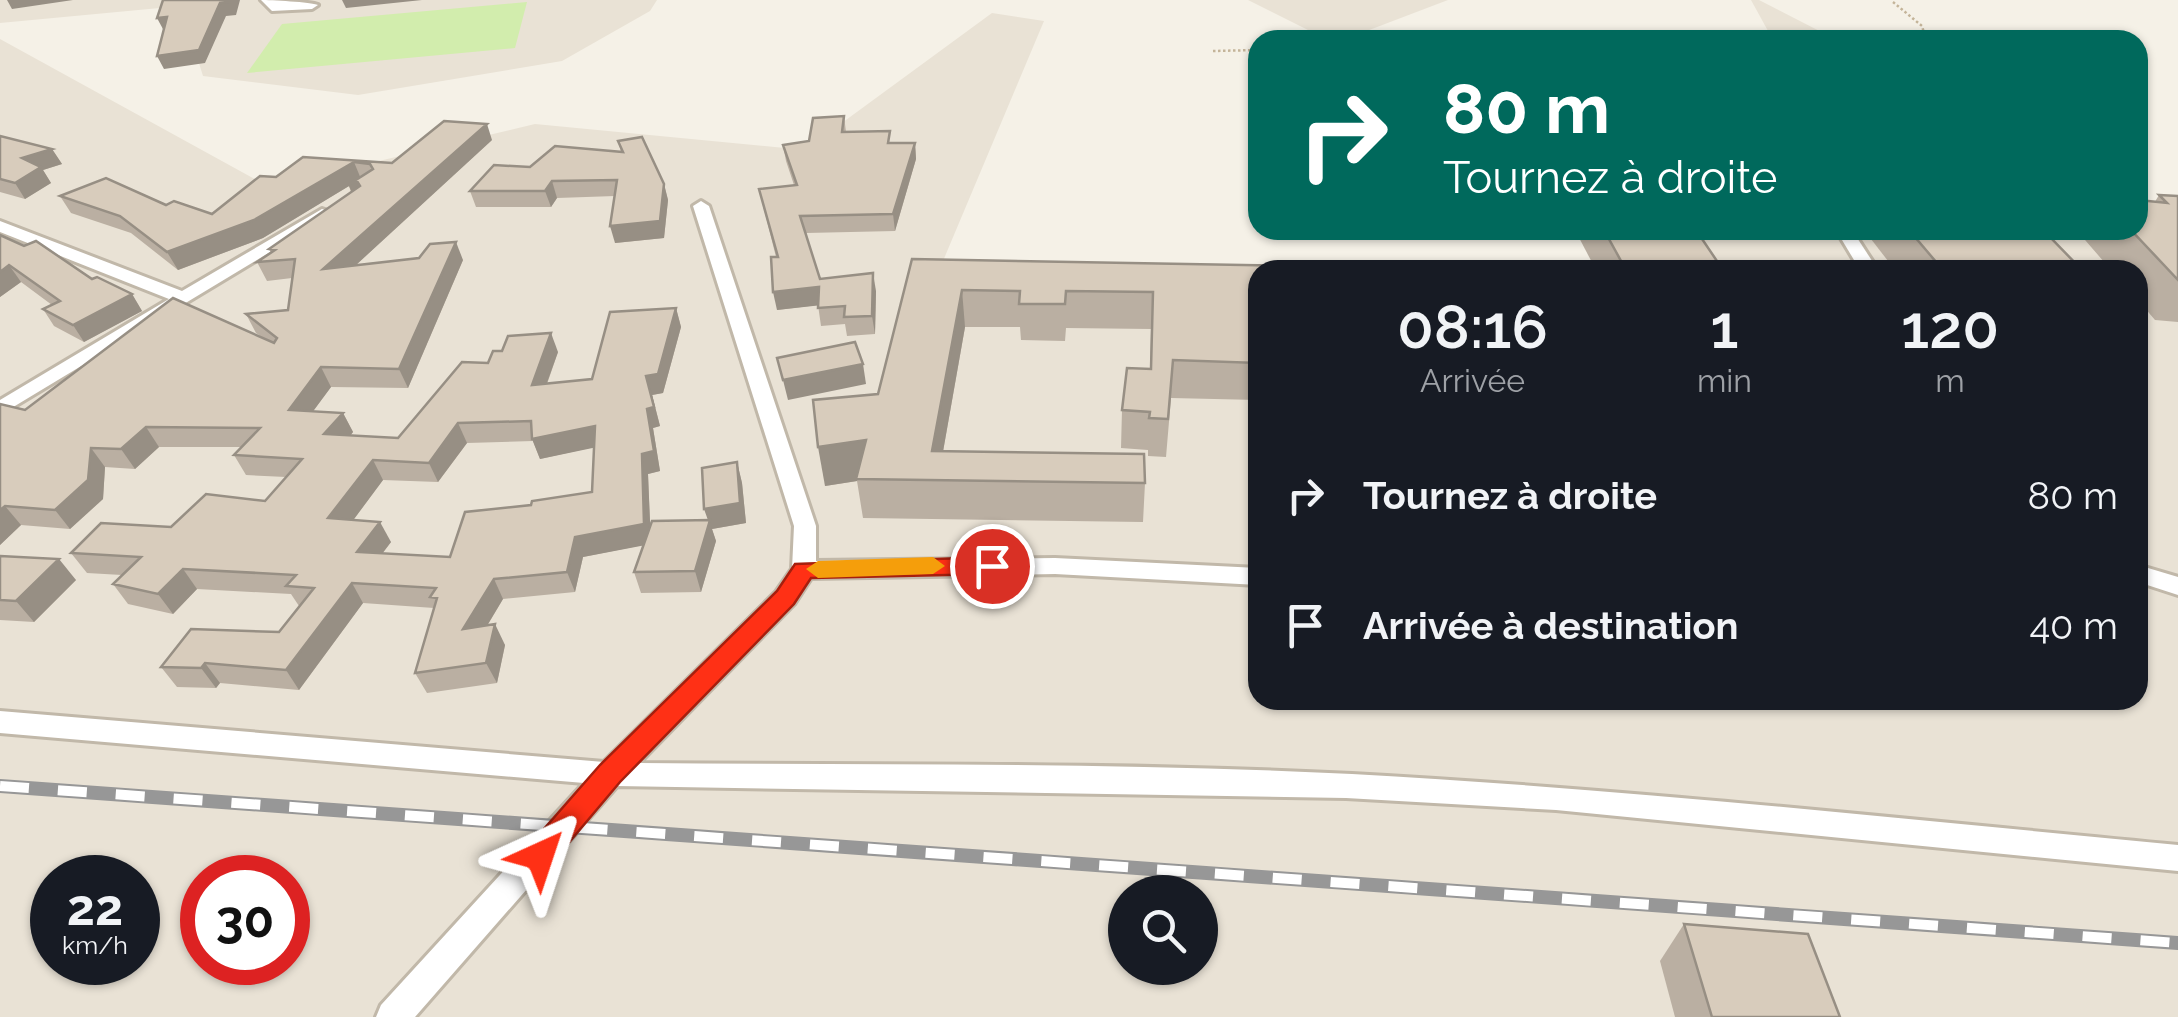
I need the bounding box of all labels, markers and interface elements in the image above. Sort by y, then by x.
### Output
text: 80 m [1443,67,1610,149]
icon: right [1278,70,1408,200]
text: Tournez à droite [1443,151,1777,204]
text: 08:16 [1397,292,1548,362]
text: 1 [1710,292,1739,362]
text: 120 [1901,292,1999,362]
text: Arrivée [1420,362,1525,399]
text: min [1697,362,1752,399]
text: m [1935,362,1965,399]
icon: right [1278,468,1333,523]
text: Tournez à droite [1363,473,1657,518]
text: 80 m [2028,473,2118,518]
pin [950,524,1035,609]
icon: arrive [965,539,1020,594]
icon: arrive [1278,598,1333,653]
text: Arrivée à destination [1363,603,1739,648]
text: 40 m [2029,603,2118,648]
position arrow [488,804,592,908]
speed limit sign: 30 [180,855,310,985]
map controls [1108,875,1218,985]
button: search [1108,875,1218,985]
text: 22 [67,878,123,937]
text: km/h [62,930,128,960]

